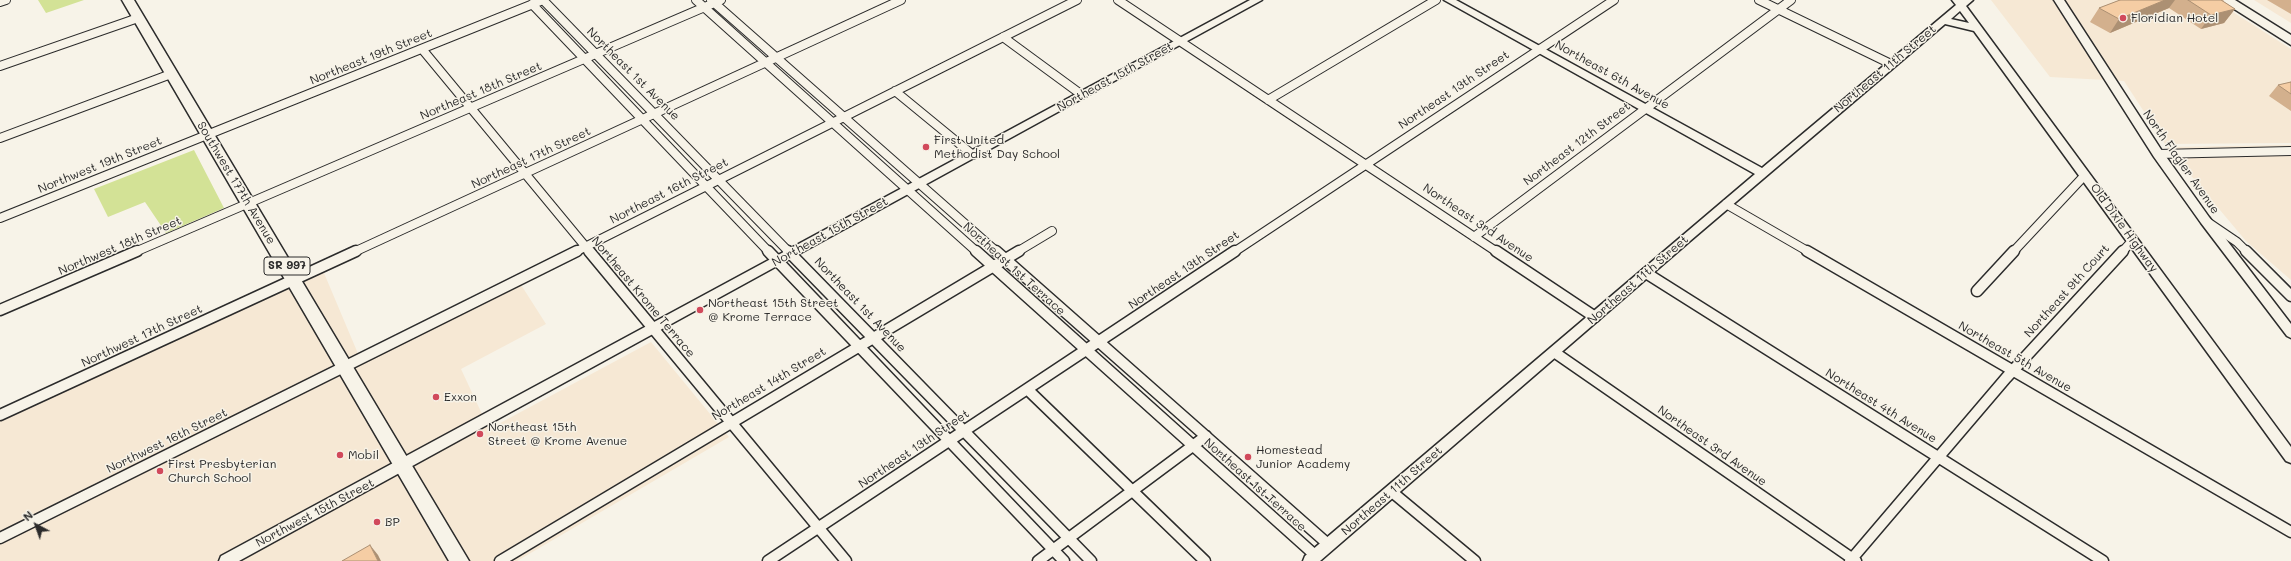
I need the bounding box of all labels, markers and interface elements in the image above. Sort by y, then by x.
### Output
place label: Floridian Hotel [2131,11,2218,25]
marker: Floridian Hotel [2118,13,2128,23]
street label: Northeast 11th Street [1831,22,1939,116]
street label: Northeast 1st Avenue [583,24,683,124]
street label: Northeast 19th Street [308,26,434,88]
street label: Northeast 6th Avenue [1552,38,1672,112]
street label: Northeast 15th Street [1055,39,1175,115]
street label: Northeast 13th Street [1396,48,1512,132]
street label: Northeast 18th Street [418,59,544,123]
street label: Northeast 12th Street [1521,99,1633,189]
street label: North Flagler Avenue [2140,107,2222,217]
street label: Southwest 177th Avenue [194,119,278,247]
street label: Northeast 17th Street [469,124,593,192]
place label: First United Methodist Day School [934,133,1060,161]
street label: Northwest 19th Street [36,134,164,196]
marker: First United Methodist Day School [921,142,931,152]
street label: Northeast 16th Street [608,155,730,227]
street label: Northeast 3rd Avenue [1420,181,1536,265]
street label: Old Dixie Highway [2087,181,2161,275]
street label: Northeast 15th Street [770,194,890,270]
street label: Northwest 18th Street [56,213,184,279]
street label: Northeast 1st Terrace [960,219,1068,319]
street label: Northeast 13th Street [1126,228,1242,312]
street label: Northeast 11th Street [1585,232,1691,328]
street label: Northeast Krome Terrace [588,234,698,360]
street label: Northeast 9th Court [2021,241,2113,341]
street label: Northeast 1st Avenue [811,255,909,355]
road number: SR 997 [264,257,310,275]
place label: Northeast 15th Street @ Krome Terrace [708,296,838,324]
street label: Northwest 17th Street [79,302,205,370]
marker: Northeast 15th Street @ Krome Terrace [695,305,705,315]
street label: Northeast 5th Avenue [1956,319,2074,395]
street label: Northeast 14th Street [709,344,829,424]
street label: Northeast 4th Avenue [1823,366,1939,446]
place label: Exxon [444,390,477,404]
marker: Exxon [431,392,441,402]
street label: Northeast 3rd Avenue [1655,403,1769,489]
street label: Northwest 16th Street [104,406,230,476]
street label: Northeast 13th Street [856,407,972,491]
place label: Northeast 15th Street @ Krome Avenue [488,420,627,448]
marker: Northeast 15th Street @ Krome Avenue [475,429,485,439]
street label: Northeast 1st Terrace [1201,435,1309,535]
place label: Homestead Junior Academy [1256,443,1350,471]
street label: Northeast 11th Street [1339,443,1445,539]
place label: Mobil [348,448,379,462]
marker: Mobil [335,450,345,460]
marker: Homestead Junior Academy [1243,452,1253,462]
place label: First Presbyterian Church School [168,457,276,485]
marker: First Presbyterian Church School [155,466,165,476]
street label: Northwest 15th Street [253,476,377,550]
north arrow [16,505,56,545]
text: N [20,507,36,524]
place label: BP [385,515,400,529]
marker: BP [372,517,382,527]

